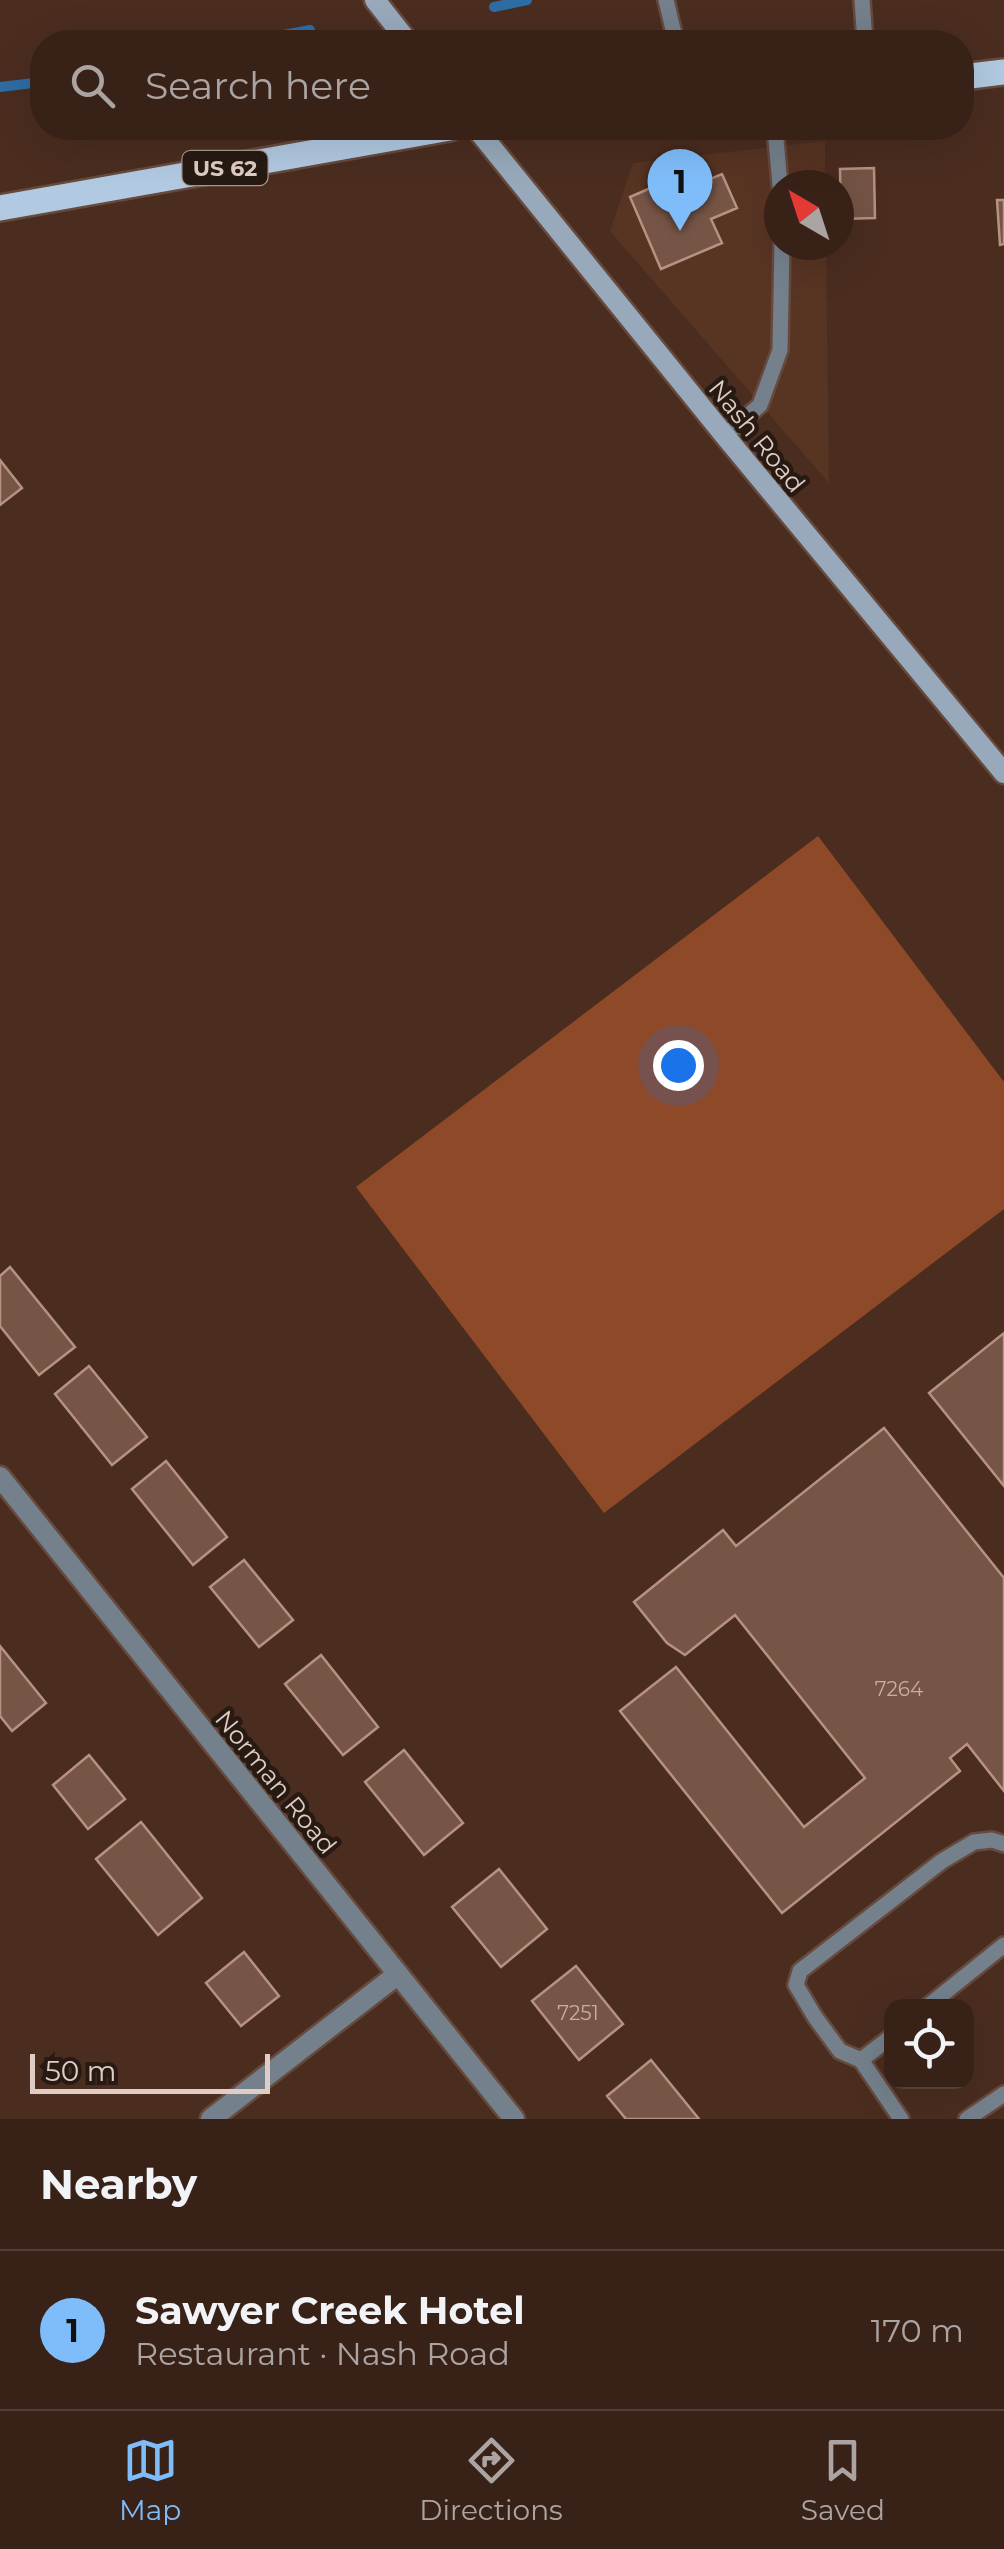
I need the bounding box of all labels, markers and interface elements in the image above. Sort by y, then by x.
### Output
search box [30,30,974,140]
icon: search [65,58,120,113]
text: Search here [145,62,371,109]
pin: 1 [648,148,712,231]
road number: US 62 [182,151,268,185]
north arrow [764,170,854,260]
street label: Nash Road [703,374,811,498]
your location [653,1040,704,1091]
house number: 7264 [875,1677,923,1701]
street label: Norman Road [209,1704,343,1860]
map controls [884,1999,974,2089]
button: locate [884,1999,974,2089]
house number: 7251 [557,2001,599,2025]
scale bar [30,2049,270,2094]
text: 50 m [45,2054,116,2088]
text: Nearby [40,2158,197,2210]
text: Sawyer Creek Hotel [135,2287,525,2334]
text: 1 [66,2311,79,2350]
text: 170 m [871,2311,964,2350]
text: Restaurant · Nash Road [135,2334,510,2373]
tab: Map [119,2433,181,2527]
tab: Directions [419,2433,563,2527]
tab: Saved [801,2433,885,2527]

